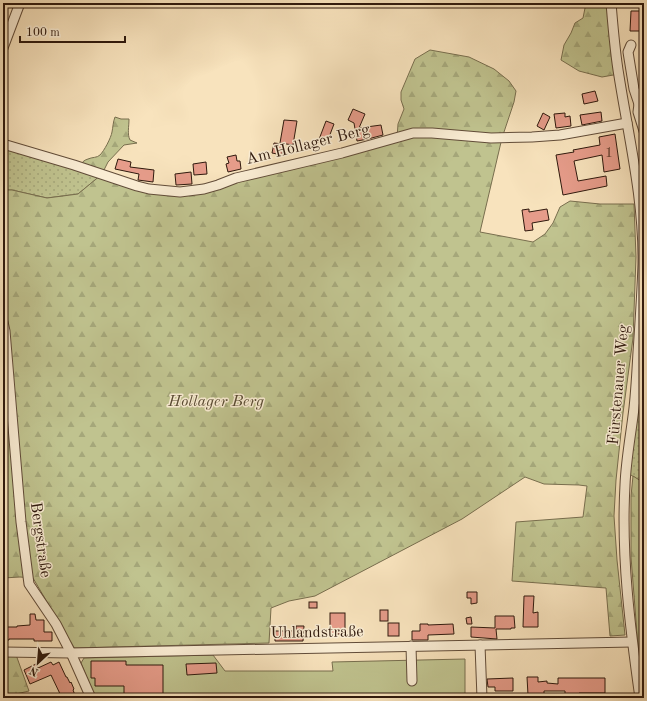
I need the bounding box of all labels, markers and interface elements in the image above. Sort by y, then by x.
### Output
scale bar [20,18,125,44]
text: 100 m [26,27,60,39]
street label: Am Hollager Berg [244,122,372,168]
house number: 1 [605,146,613,160]
street label: Fürstenauer Weg [606,324,632,446]
park label: Hollager Berg [167,394,264,410]
street label: Bergstraße [27,501,53,579]
street label: Uhlandstraße [270,624,364,642]
north arrow [18,643,58,683]
text: N [28,664,40,677]

